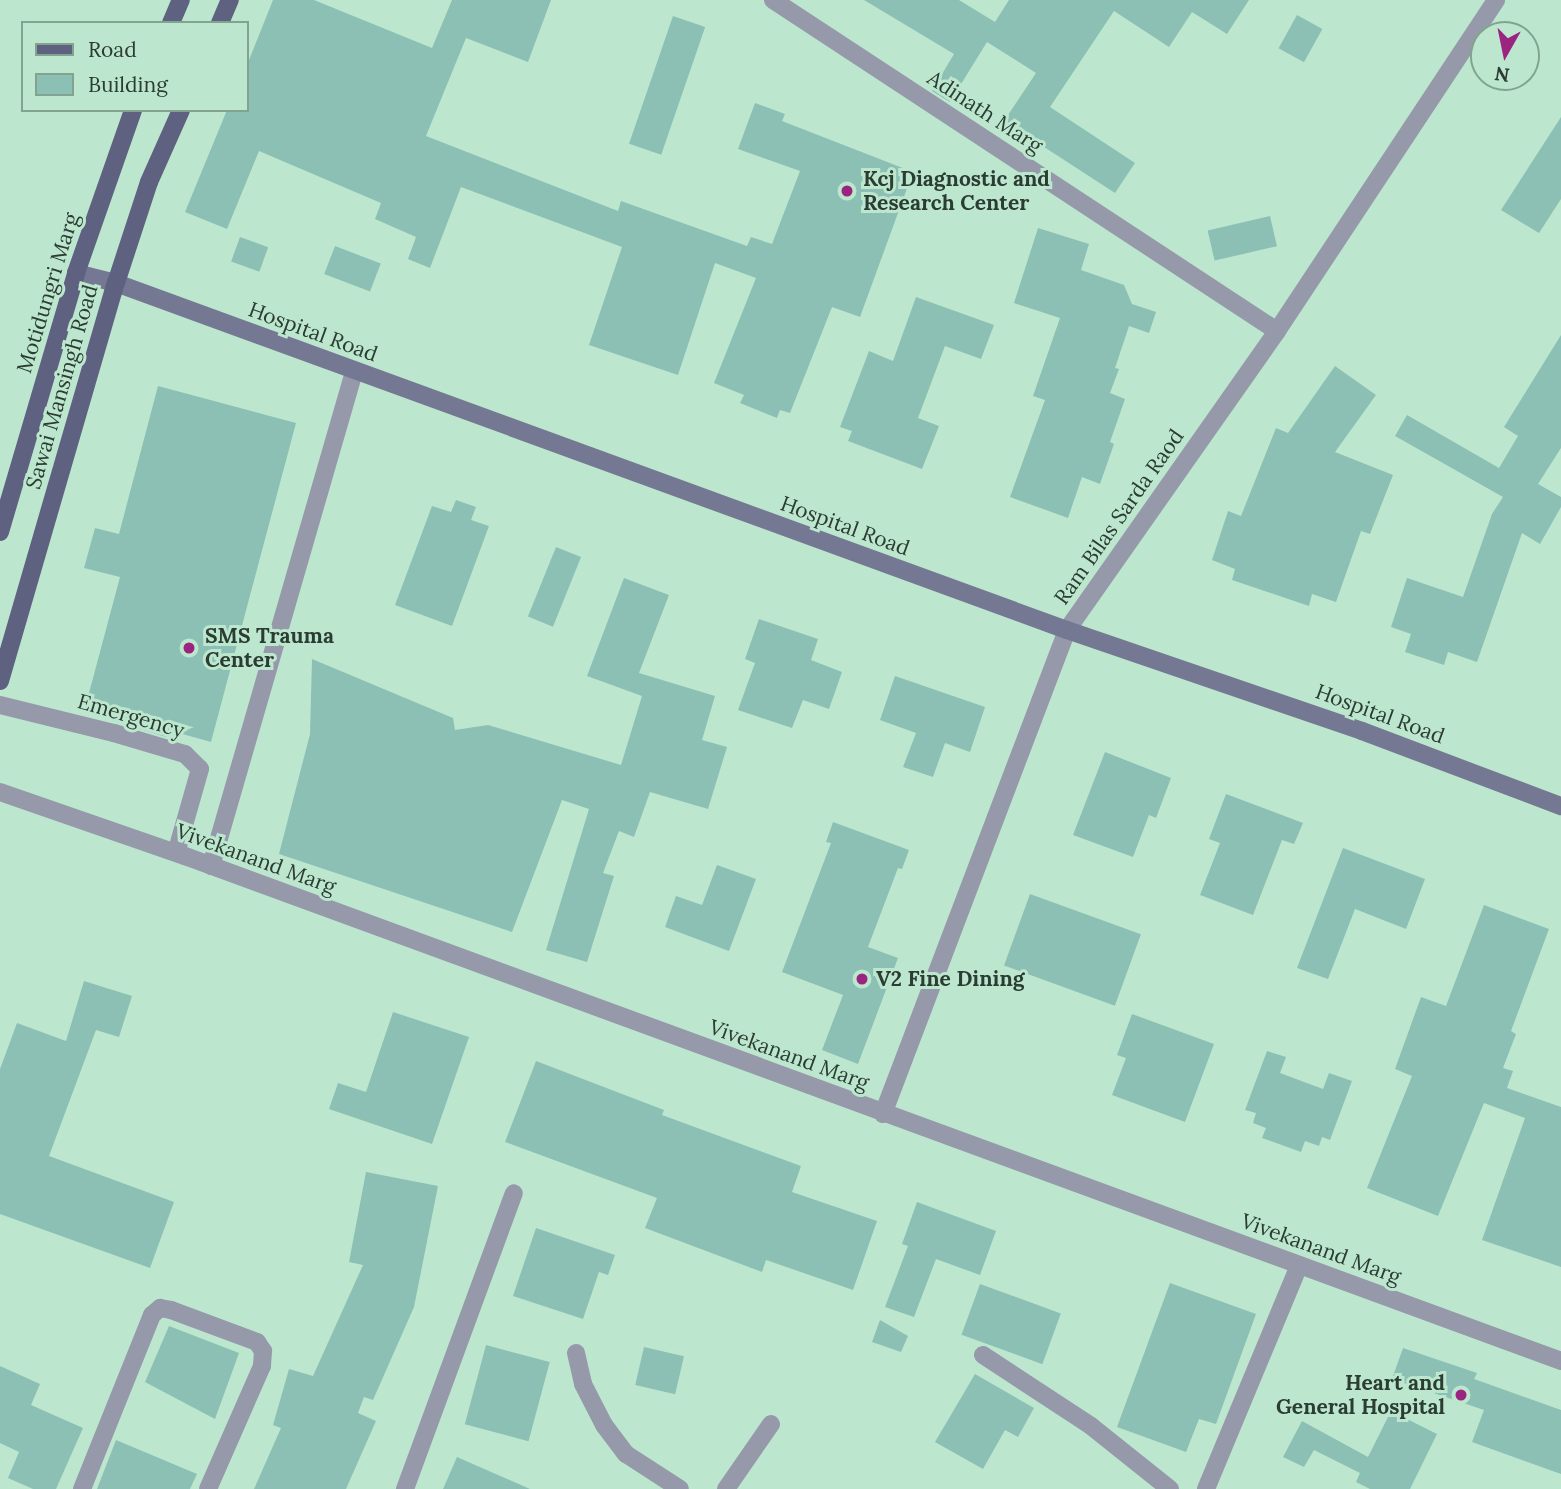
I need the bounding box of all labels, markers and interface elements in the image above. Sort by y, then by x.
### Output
legend [21,21,248,112]
north arrow [1470,21,1540,91]
text: Road [88,36,137,63]
text: N [1493,62,1511,88]
street label: Adinath Marg [923,65,1047,159]
text: Building [88,71,168,98]
place label: Kcj Diagnostic and Research Center [863,166,1050,216]
marker: Kcj Diagnostic and Research Center [837,181,857,201]
street label: Motidungri Marg [12,210,84,376]
street label: Sawai Mansingh Road [21,282,103,492]
street label: Hospital Road [245,297,381,367]
street label: Ram Bilas Sarda Raod [1049,424,1189,610]
street label: Hospital Road [777,491,913,561]
place label: SMS Trauma Center [205,623,334,673]
marker: SMS Trauma Center [179,638,199,658]
street label: Hospital Road [1312,679,1448,749]
street label: Emergency [75,689,187,743]
street label: Vivekanand Marg [173,818,339,900]
place label: V2 Fine Dining [876,966,1025,992]
marker: V2 Fine Dining [854,971,870,987]
street label: Vivekanand Marg [706,1014,872,1096]
street label: Vivekanand Marg [1238,1208,1404,1290]
place label: Heart and General Hospital [1276,1370,1445,1420]
marker: Heart and General Hospital [1451,1385,1471,1405]

